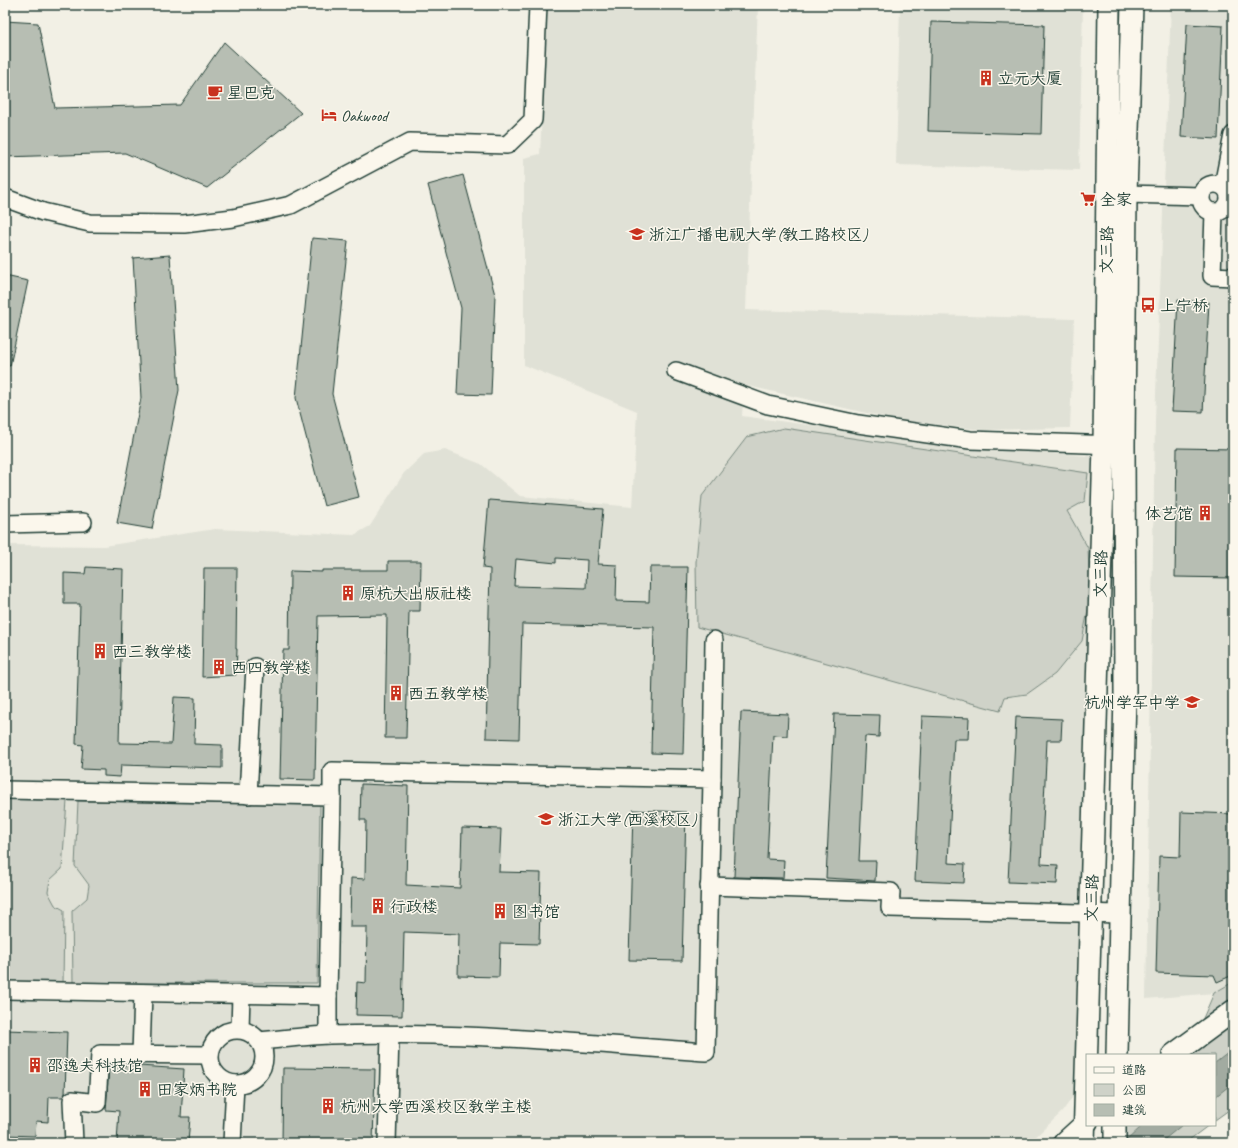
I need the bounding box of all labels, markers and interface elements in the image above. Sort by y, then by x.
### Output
building icon: 立元大厦 [977,69,995,87]
place label: 立元大厦 [998,69,1062,89]
cafe icon: 星巴克 [206,83,224,101]
place label: 星巴克 [227,83,275,103]
hotel icon: Oakwood [320,106,338,124]
place label: Oakwood [341,106,390,126]
supermarket icon: 全家 [1079,190,1097,208]
place label: 全家 [1100,190,1132,210]
school or university icon: 浙江广播电视大学(教工路校区) [628,225,646,243]
place label: 浙江广播电视大学(教工路校区) [649,225,868,245]
street label: 文三路 [1097,226,1117,274]
bus stop icon: 上宁桥 [1139,296,1157,314]
place label: 上宁桥 [1160,296,1208,316]
place label: 体艺馆 [1145,504,1193,524]
building icon: 体艺馆 [1196,504,1214,522]
street label: 文三路 [1091,550,1111,598]
building icon: 原杭大出版社楼 [339,584,357,602]
place label: 原杭大出版社楼 [360,584,472,604]
building icon: 西三教学楼 [91,642,109,660]
place label: 西三教学楼 [112,642,192,662]
building icon: 西四教学楼 [210,658,228,676]
place label: 西四教学楼 [231,658,311,678]
building icon: 西五教学楼 [387,684,405,702]
place label: 西五教学楼 [408,684,488,704]
place label: 杭州学军中学 [1084,693,1180,713]
school or university icon: 杭州学军中学 [1183,693,1201,711]
school or university icon: 浙江大学(西溪校区) [537,810,555,828]
place label: 浙江大学(西溪校区) [558,810,697,830]
street label: 文三路 [1081,874,1103,922]
building icon: 行政楼 [369,897,387,915]
place label: 行政楼 [390,897,438,917]
building icon: 图书馆 [491,902,509,920]
place label: 图书馆 [512,902,560,922]
legend [1086,1054,1216,1126]
building icon: 邵逸夫科技馆 [26,1056,44,1074]
place label: 邵逸夫科技馆 [47,1056,143,1076]
text: 道路 [1122,1062,1146,1078]
building icon: 田家炳书院 [136,1080,154,1098]
place label: 田家炳书院 [157,1080,237,1100]
text: 公园 [1122,1082,1146,1098]
building icon: 杭州大学西溪校区教学主楼 [319,1097,337,1115]
place label: 杭州大学西溪校区教学主楼 [340,1097,532,1117]
text: 建筑 [1122,1102,1146,1118]

